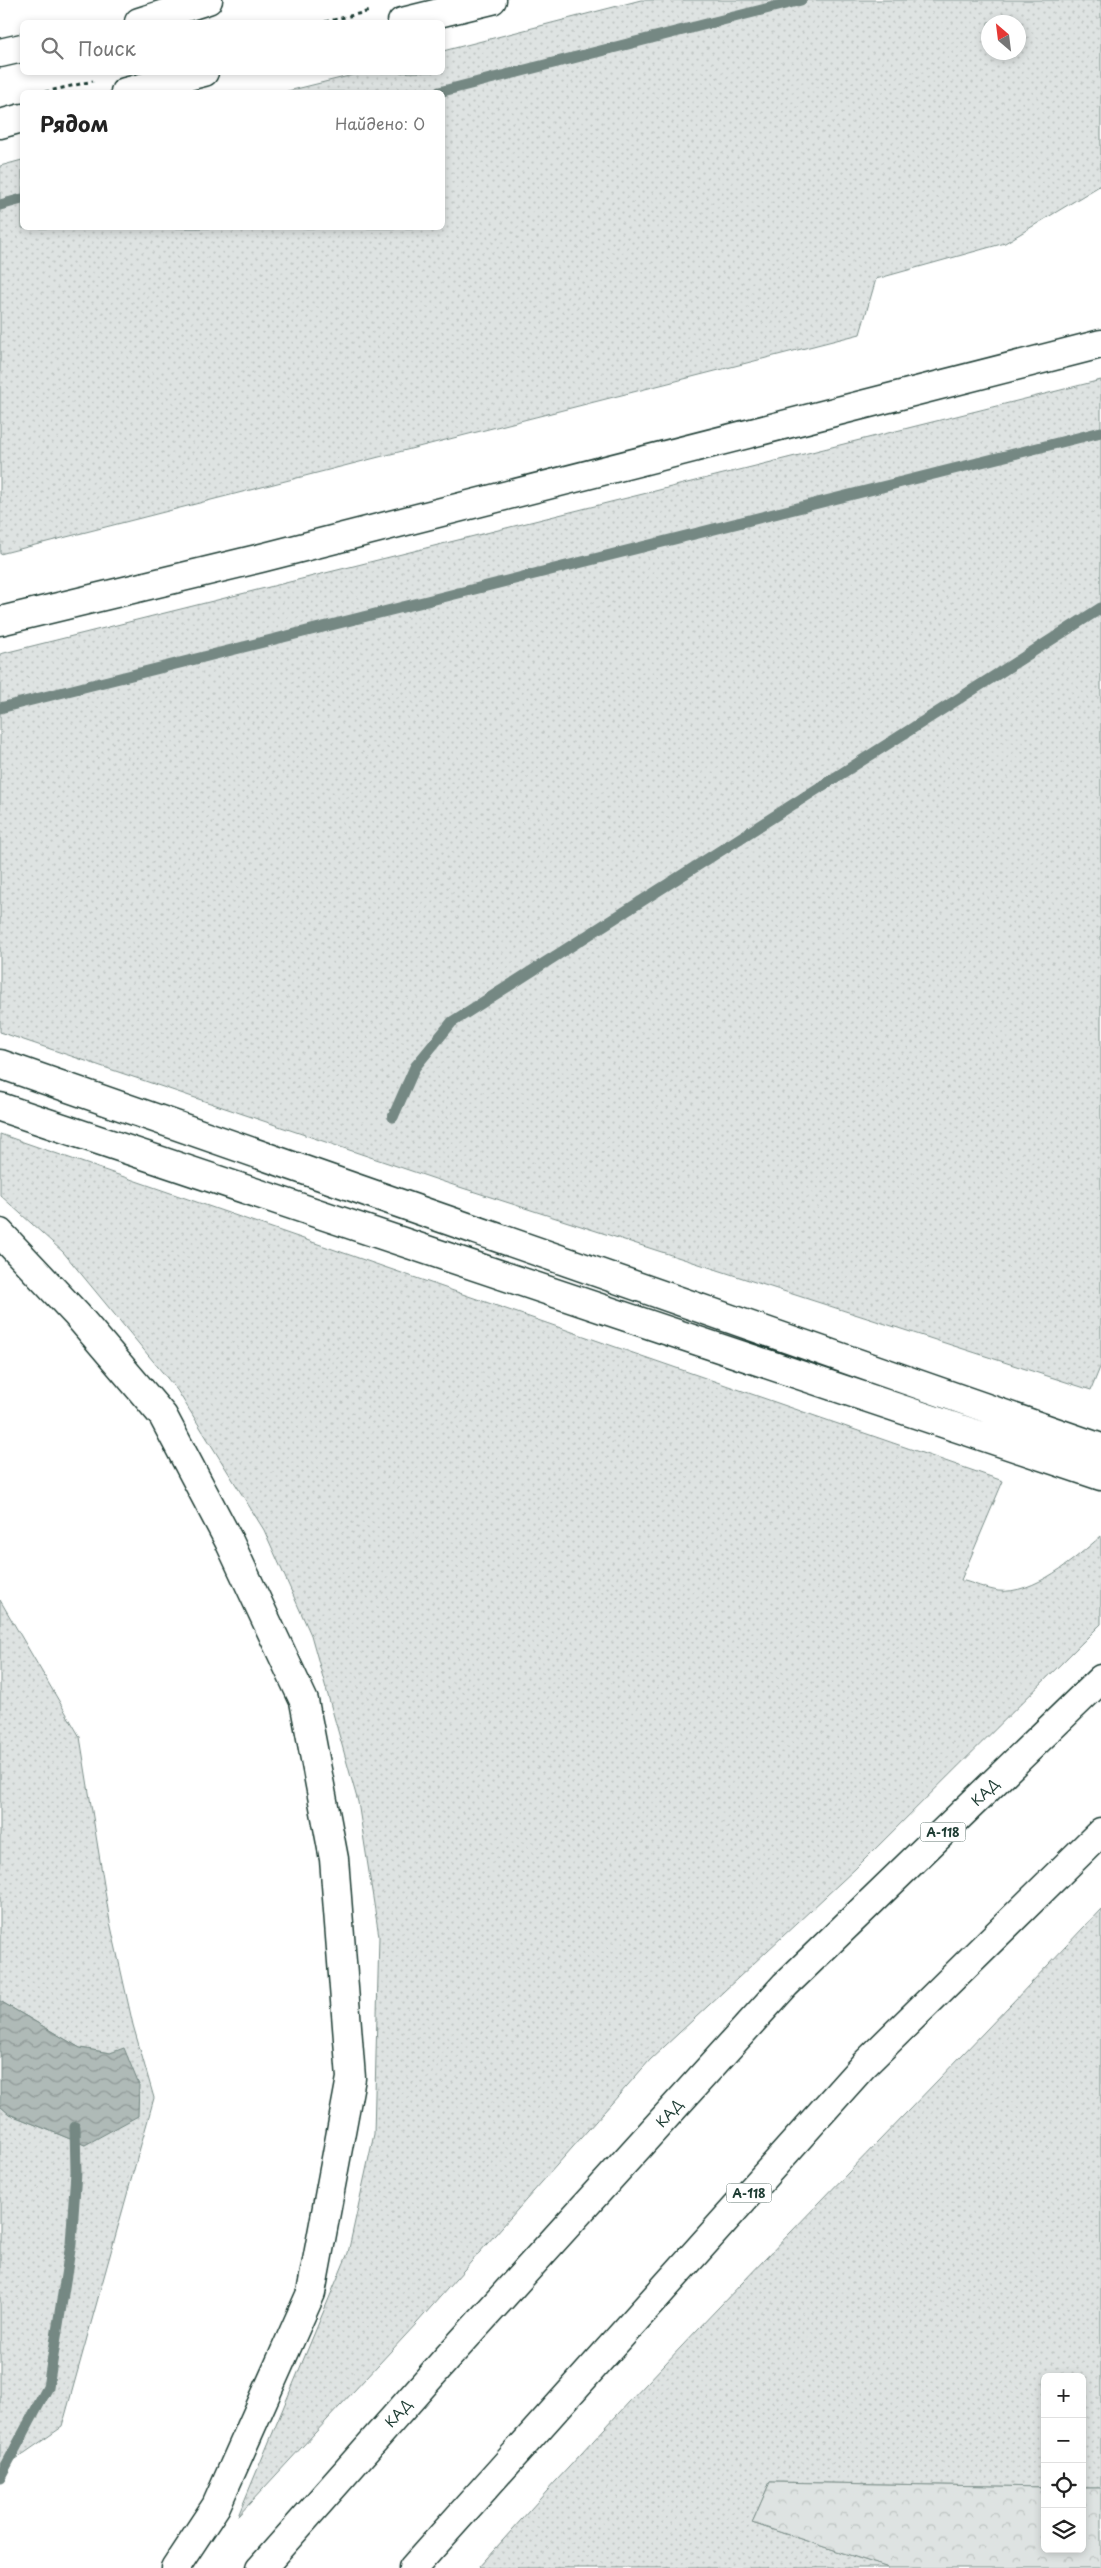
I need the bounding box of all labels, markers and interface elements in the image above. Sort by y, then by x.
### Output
north arrow [981,15,1026,60]
search box [20,20,445,75]
icon: search [38,34,66,62]
text: Поиск [78,34,136,62]
text: Рядом [40,107,108,139]
text: Найдено: 0 [335,111,425,135]
street label: КАД [966,1773,1004,1811]
road number: А-118 [920,1822,966,1841]
street label: КАД [651,2094,687,2132]
road number: А-118 [726,2184,772,2202]
map controls [1041,2373,1086,2553]
button: + [1041,2373,1086,2418]
street label: КАД [380,2394,416,2432]
button: − [1041,2418,1086,2463]
button: locate [1041,2463,1086,2508]
button: layers [1041,2508,1086,2553]

